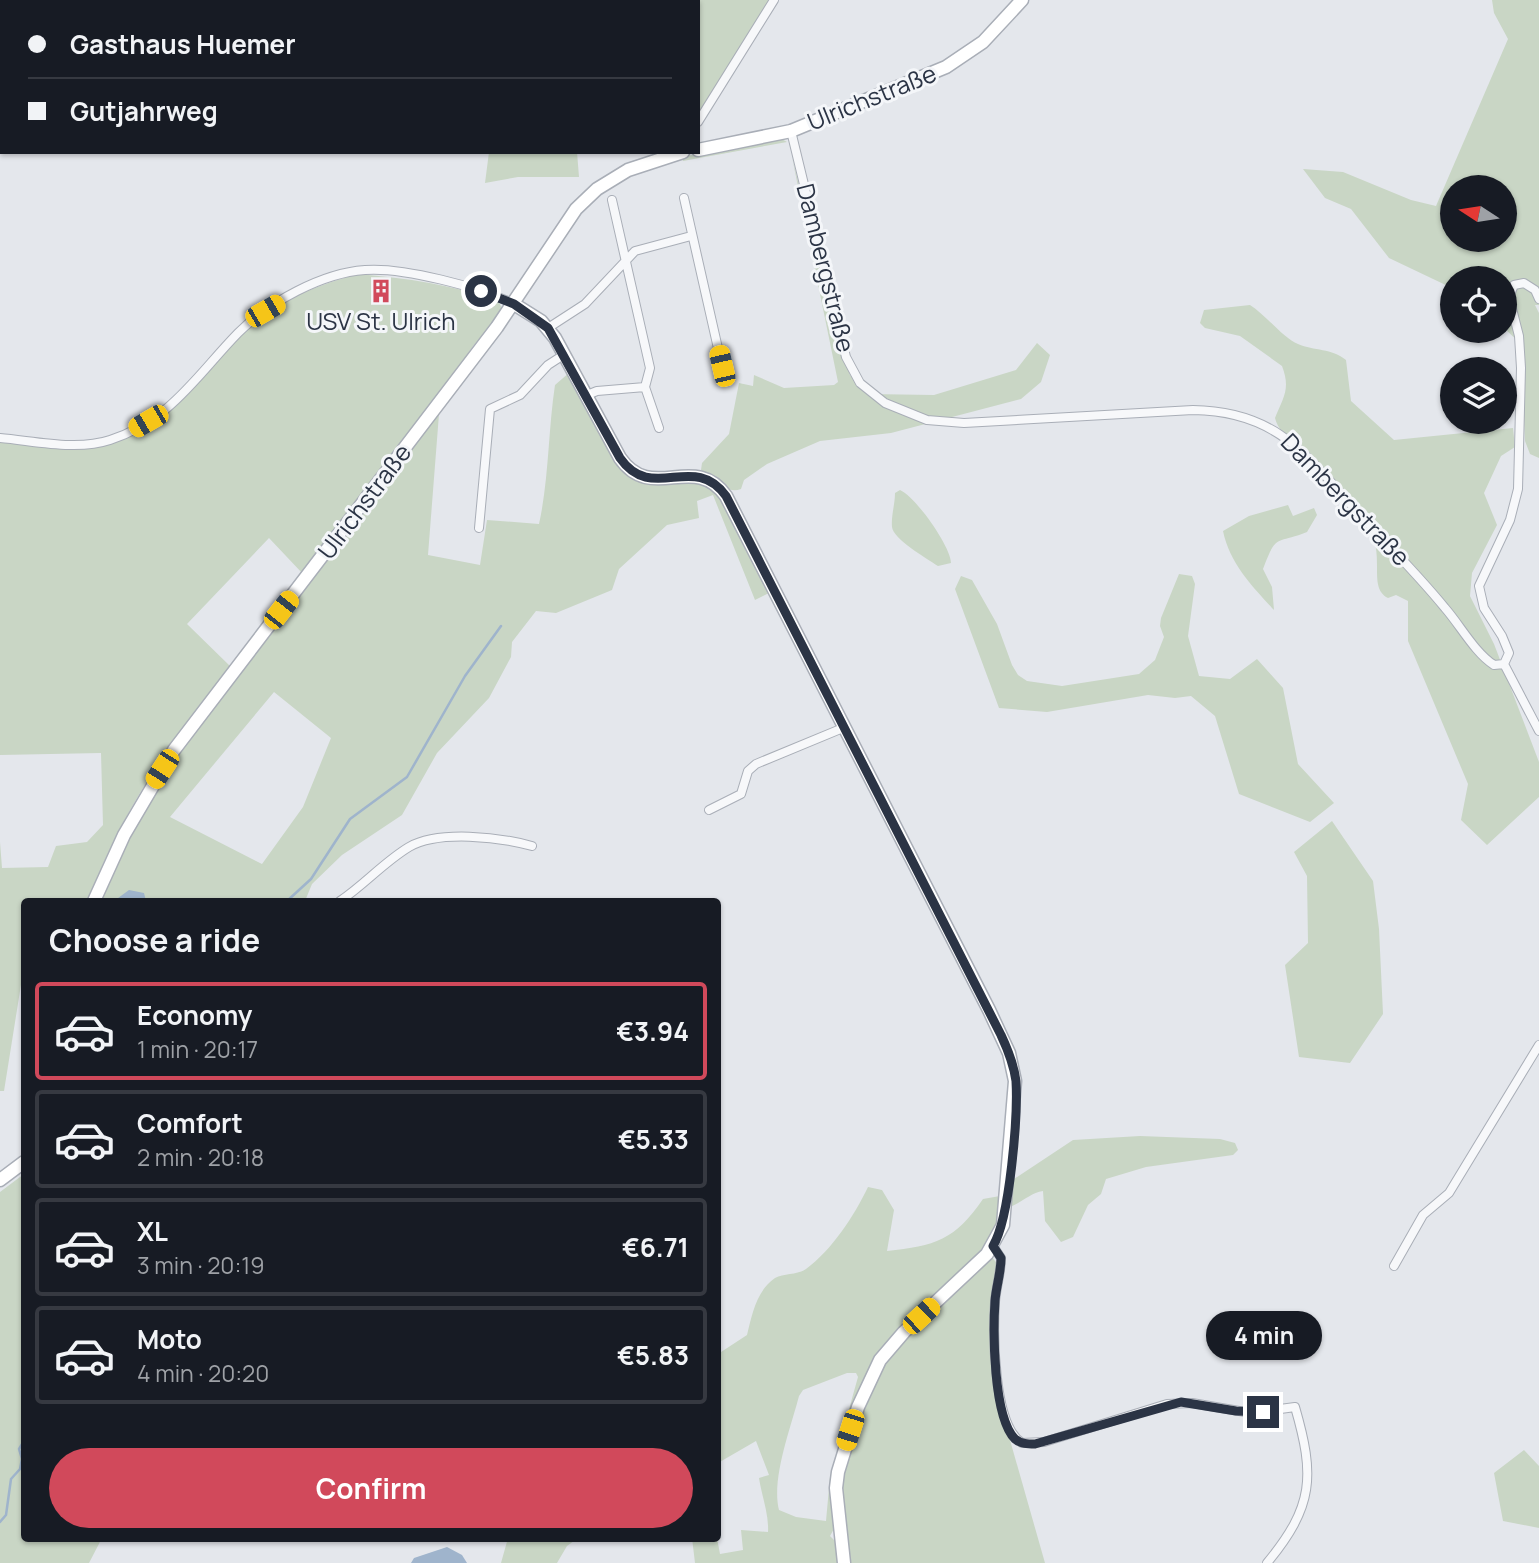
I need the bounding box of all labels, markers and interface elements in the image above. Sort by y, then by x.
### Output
text: Gasthaus Huemer [70,26,296,62]
street label: Ulrichstraße [802,56,941,137]
text: Gutjahrweg [70,93,218,129]
north arrow [1440,175,1517,252]
map controls [1440,175,1517,434]
street label: Dambergstraße [790,180,863,355]
button: locate [1440,266,1517,343]
route start [465,275,497,307]
building icon: USV St. Ulrich [367,277,395,305]
car [242,291,289,331]
place label: USV St. Ulrich [306,304,456,337]
car [708,343,737,389]
button: layers [1440,357,1517,434]
car [125,401,172,441]
street label: Dambergstraße [1274,425,1418,572]
street label: Ulrichstraße [310,437,418,565]
car [260,587,303,633]
car [142,746,183,792]
text: Choose a ride [49,918,260,962]
text: Economy [137,997,252,1033]
icon: car [53,1000,116,1063]
text: €3.94 [616,1013,689,1049]
text: 1 min · 20:17 [137,1033,258,1065]
text: Comfort [137,1105,243,1141]
icon: car [53,1108,116,1171]
text: €5.33 [618,1121,689,1157]
text: 2 min · 20:18 [137,1141,264,1173]
text: XL [137,1213,168,1249]
icon: car [53,1216,116,1279]
text: €6.71 [622,1229,689,1265]
text: 3 min · 20:19 [137,1249,265,1281]
car [899,1294,944,1338]
callout: 4 min [1205,1310,1321,1360]
text: 4 min [1234,1319,1294,1351]
text: Moto [137,1321,202,1357]
icon: car [53,1324,116,1387]
text: €5.83 [617,1337,689,1373]
text: 4 min · 20:20 [137,1357,269,1389]
route end [1247,1396,1279,1428]
car [834,1407,867,1453]
button: Confirm [49,1448,693,1528]

